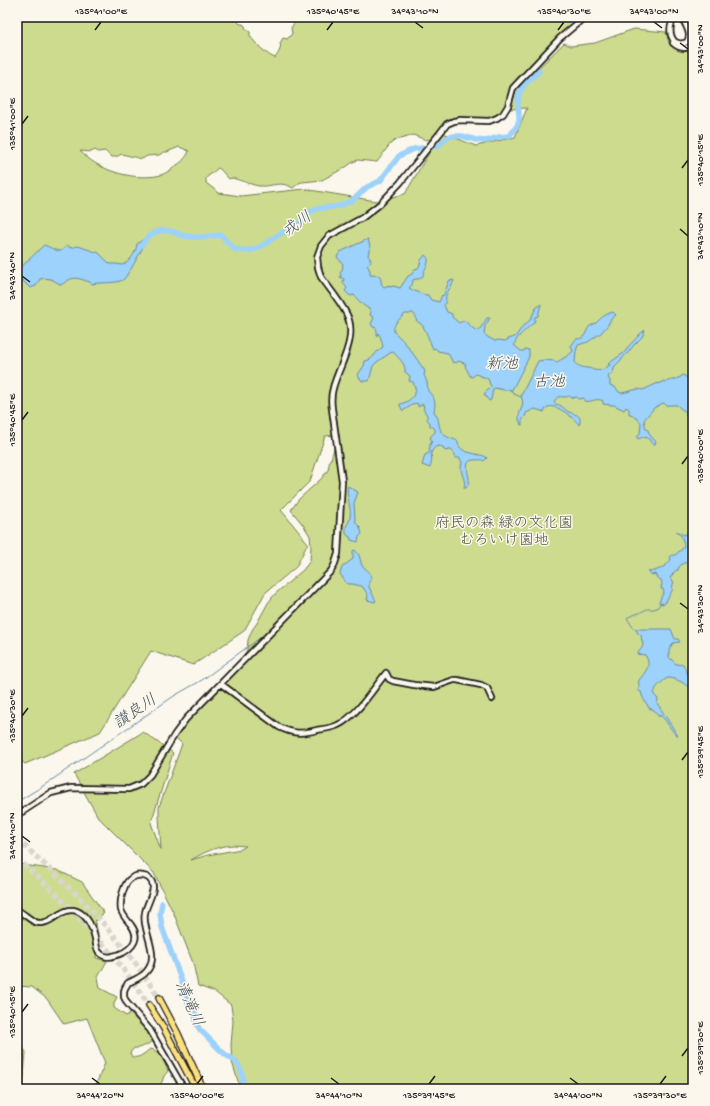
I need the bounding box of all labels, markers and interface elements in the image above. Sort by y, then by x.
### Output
text: 135°41'00"E [74,6,128,18]
text: 135°40'45"E [306,6,360,18]
text: 34°43'10"N [390,6,439,18]
text: 135°40'30"E [536,6,591,18]
text: 34°43'00"N [629,6,679,18]
text: 34°43'00"N [695,24,707,74]
text: 135°41'00"E [7,97,19,151]
text: 135°40'15"E [695,133,707,187]
water label: 戎川 [278,207,317,243]
text: 34°43'10"N [695,212,707,261]
text: 34°43'40"N [7,252,19,301]
water label: 新池 [486,355,519,375]
water label: 古池 [533,373,566,393]
text: 135°40'45"E [7,393,19,447]
text: 135°40'00"E [695,428,707,484]
park label: 府民の森 緑の文化園 むろいけ園地 [435,514,573,550]
text: 34°43'30"N [695,584,707,634]
text: 135°40'30"E [7,689,19,744]
water label: 讃良川 [110,691,161,734]
text: 135°39'45"E [695,725,707,779]
text: 34°44'10"N [7,812,19,860]
water label: 清滝川 [169,978,208,1030]
text: 135°40'15"E [7,985,19,1039]
text: 135°39'30"E [695,1021,707,1075]
text: 34°44'20"N [75,1090,124,1102]
text: 135°40'00"E [169,1090,225,1102]
text: 34°44'10"N [315,1090,363,1102]
text: 135°39'45"E [402,1090,456,1102]
text: 34°44'00"N [553,1090,603,1102]
text: 135°39'30"E [633,1090,687,1102]

